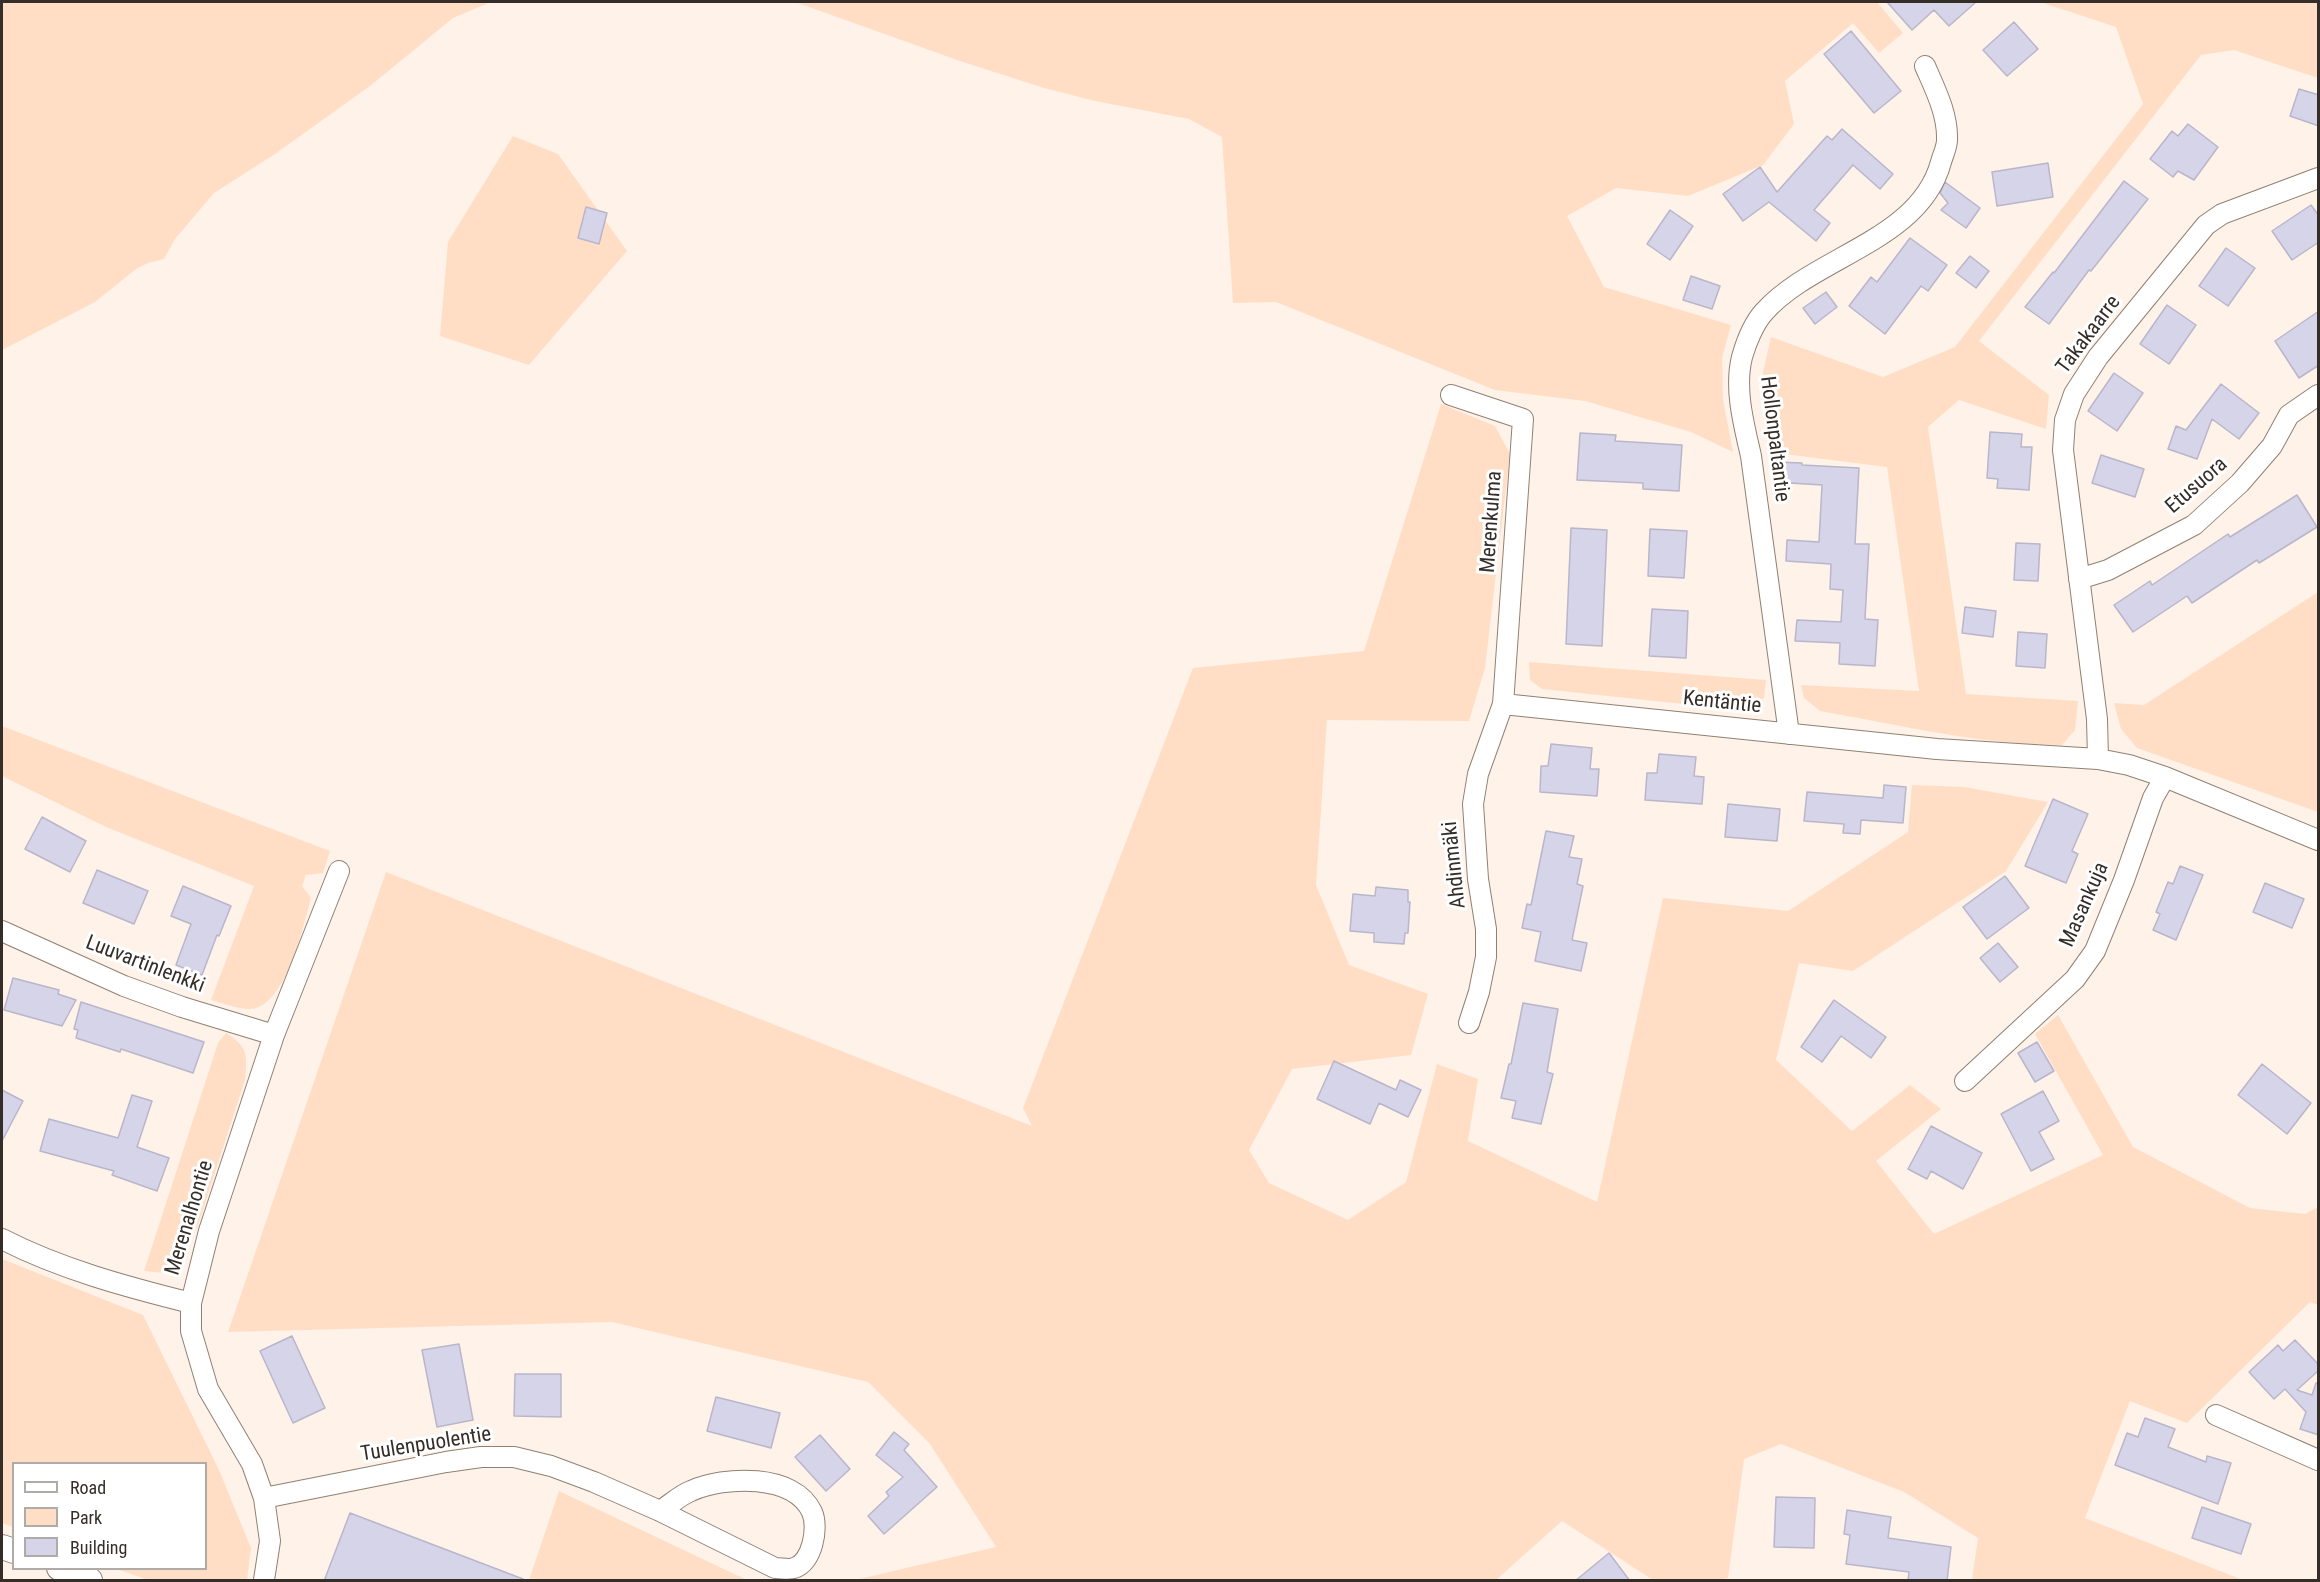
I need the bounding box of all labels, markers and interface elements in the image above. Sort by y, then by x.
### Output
street label: Takakaarre [2051,291,2127,379]
street label: Hollonpaltantie [1754,375,1794,503]
street label: Etusuora [2161,453,2233,519]
street label: Merenkulma [1476,470,1508,574]
street label: Kentäntie [1682,686,1762,720]
street label: Ahdinmäki [1438,820,1472,910]
street label: Masankuja [2055,859,2115,951]
street label: Luuvartinlenkki [82,931,208,999]
street label: Merenalhontie [161,1158,219,1278]
street label: Tuulenpuolentie [359,1422,493,1468]
legend [12,1462,207,1570]
text: Road [70,1477,106,1498]
text: Park [70,1507,102,1528]
text: Building [70,1537,127,1558]

